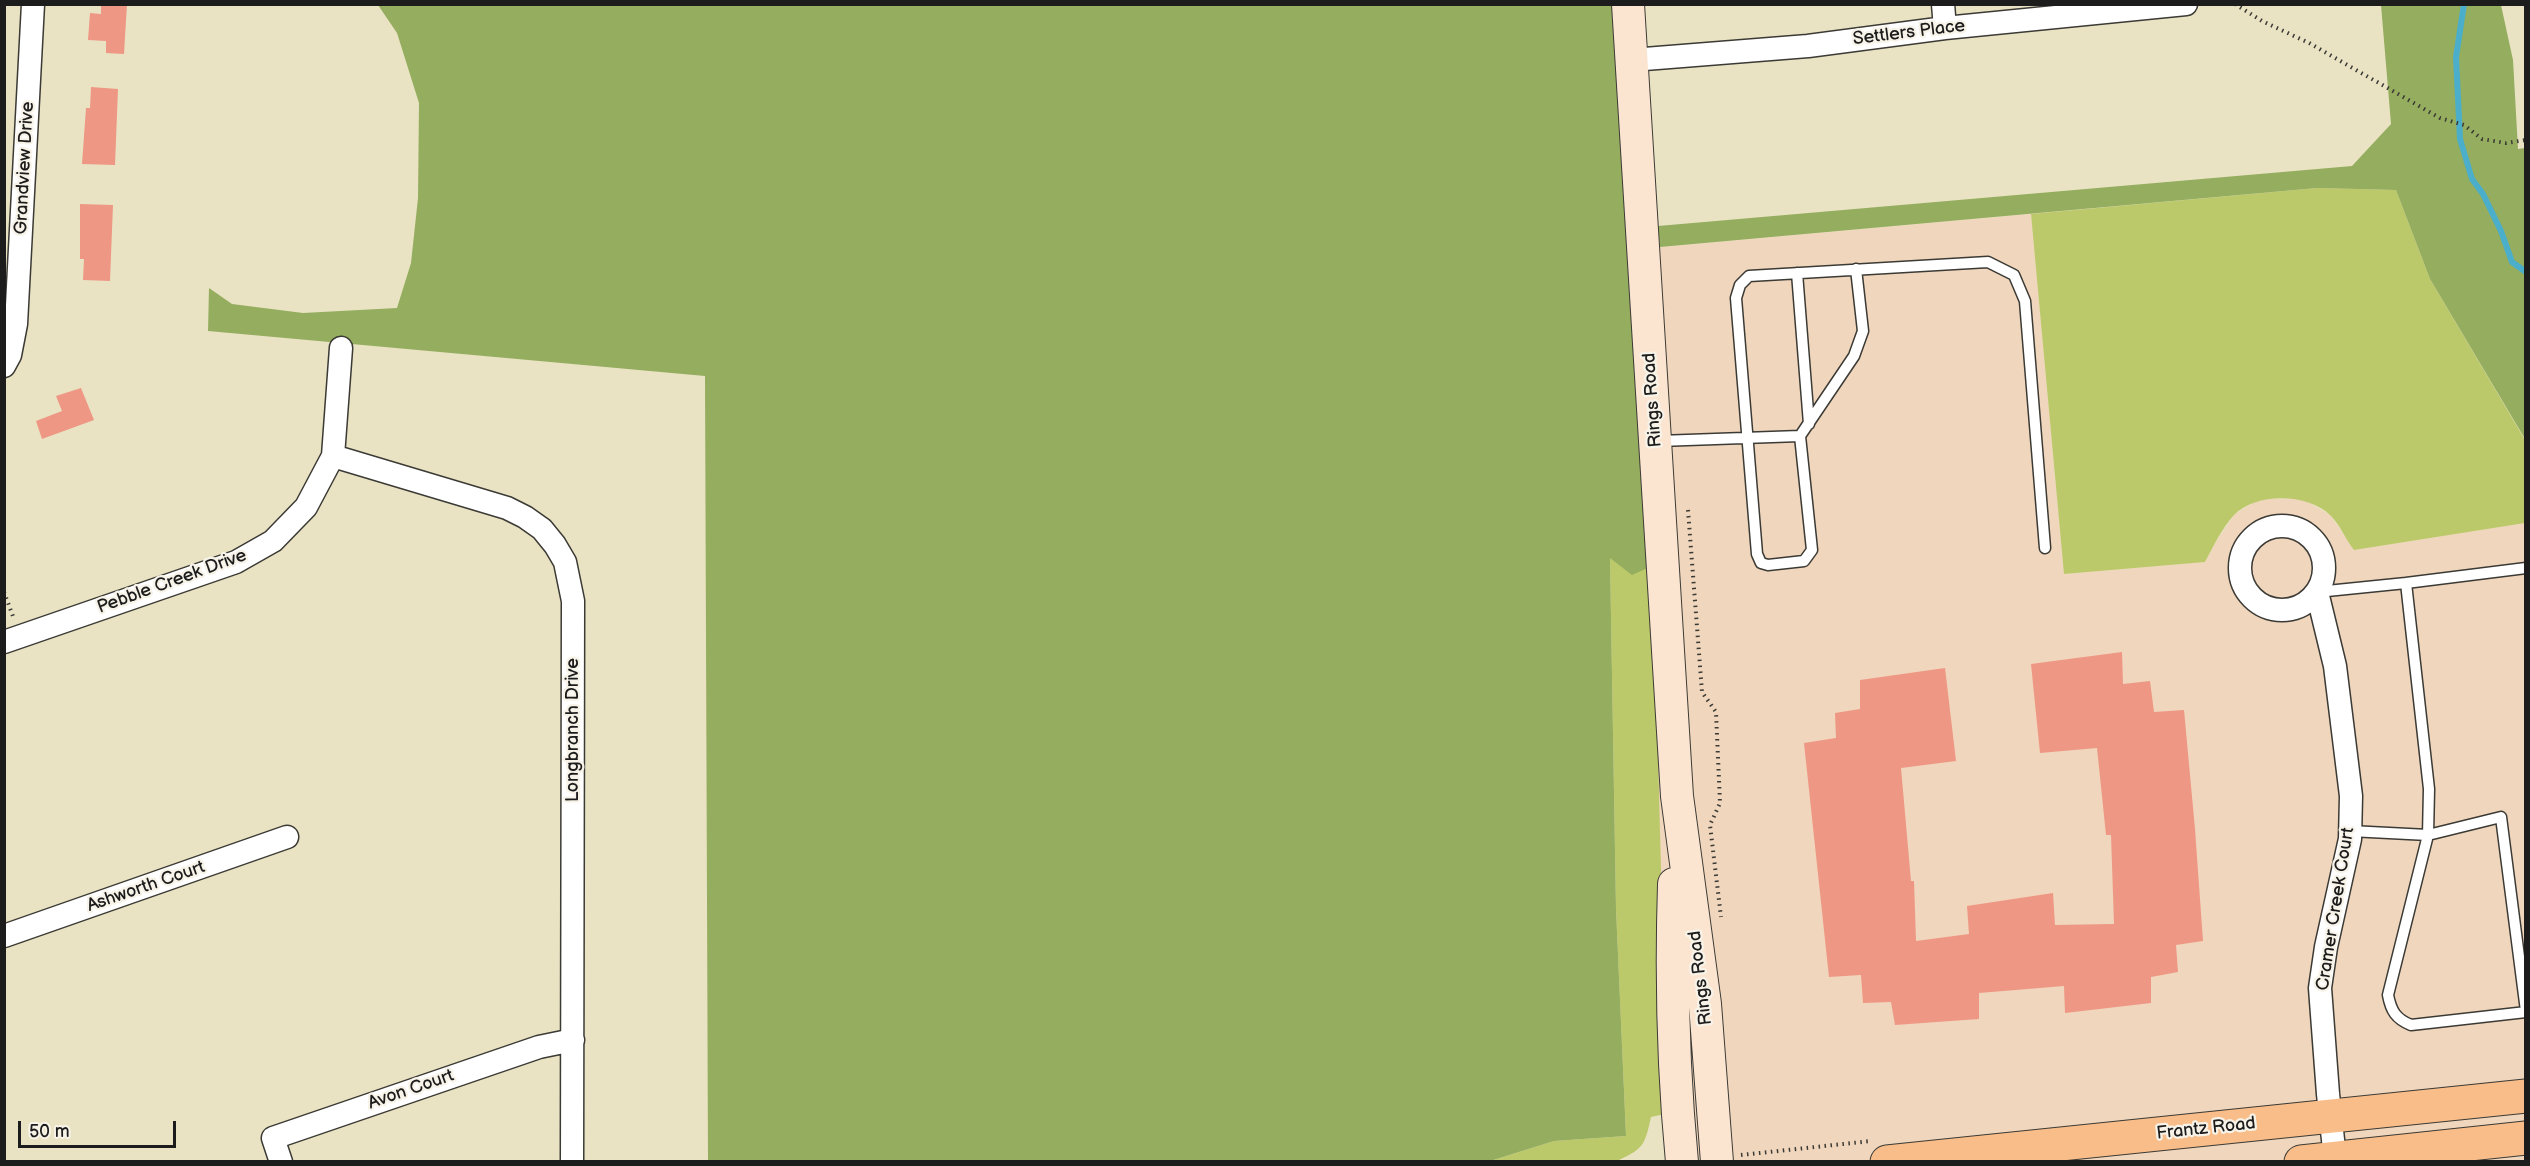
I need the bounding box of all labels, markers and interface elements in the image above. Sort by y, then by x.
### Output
street label: Settlers Place [1852,15,1966,51]
street label: Grandview Drive [11,101,39,235]
street label: Rings Road [1639,352,1667,448]
street label: Pebble Creek Drive [94,545,250,619]
street label: Longbranch Drive [562,658,584,802]
street label: Cramer Creek Court [2312,826,2360,992]
street label: Ashworth Court [84,857,208,917]
street label: Rings Road [1685,930,1717,1026]
street label: Avon Court [365,1065,457,1115]
scale bar [21,1109,178,1147]
street label: Frantz Road [2155,1113,2257,1145]
text: 50 m [29,1121,70,1142]

